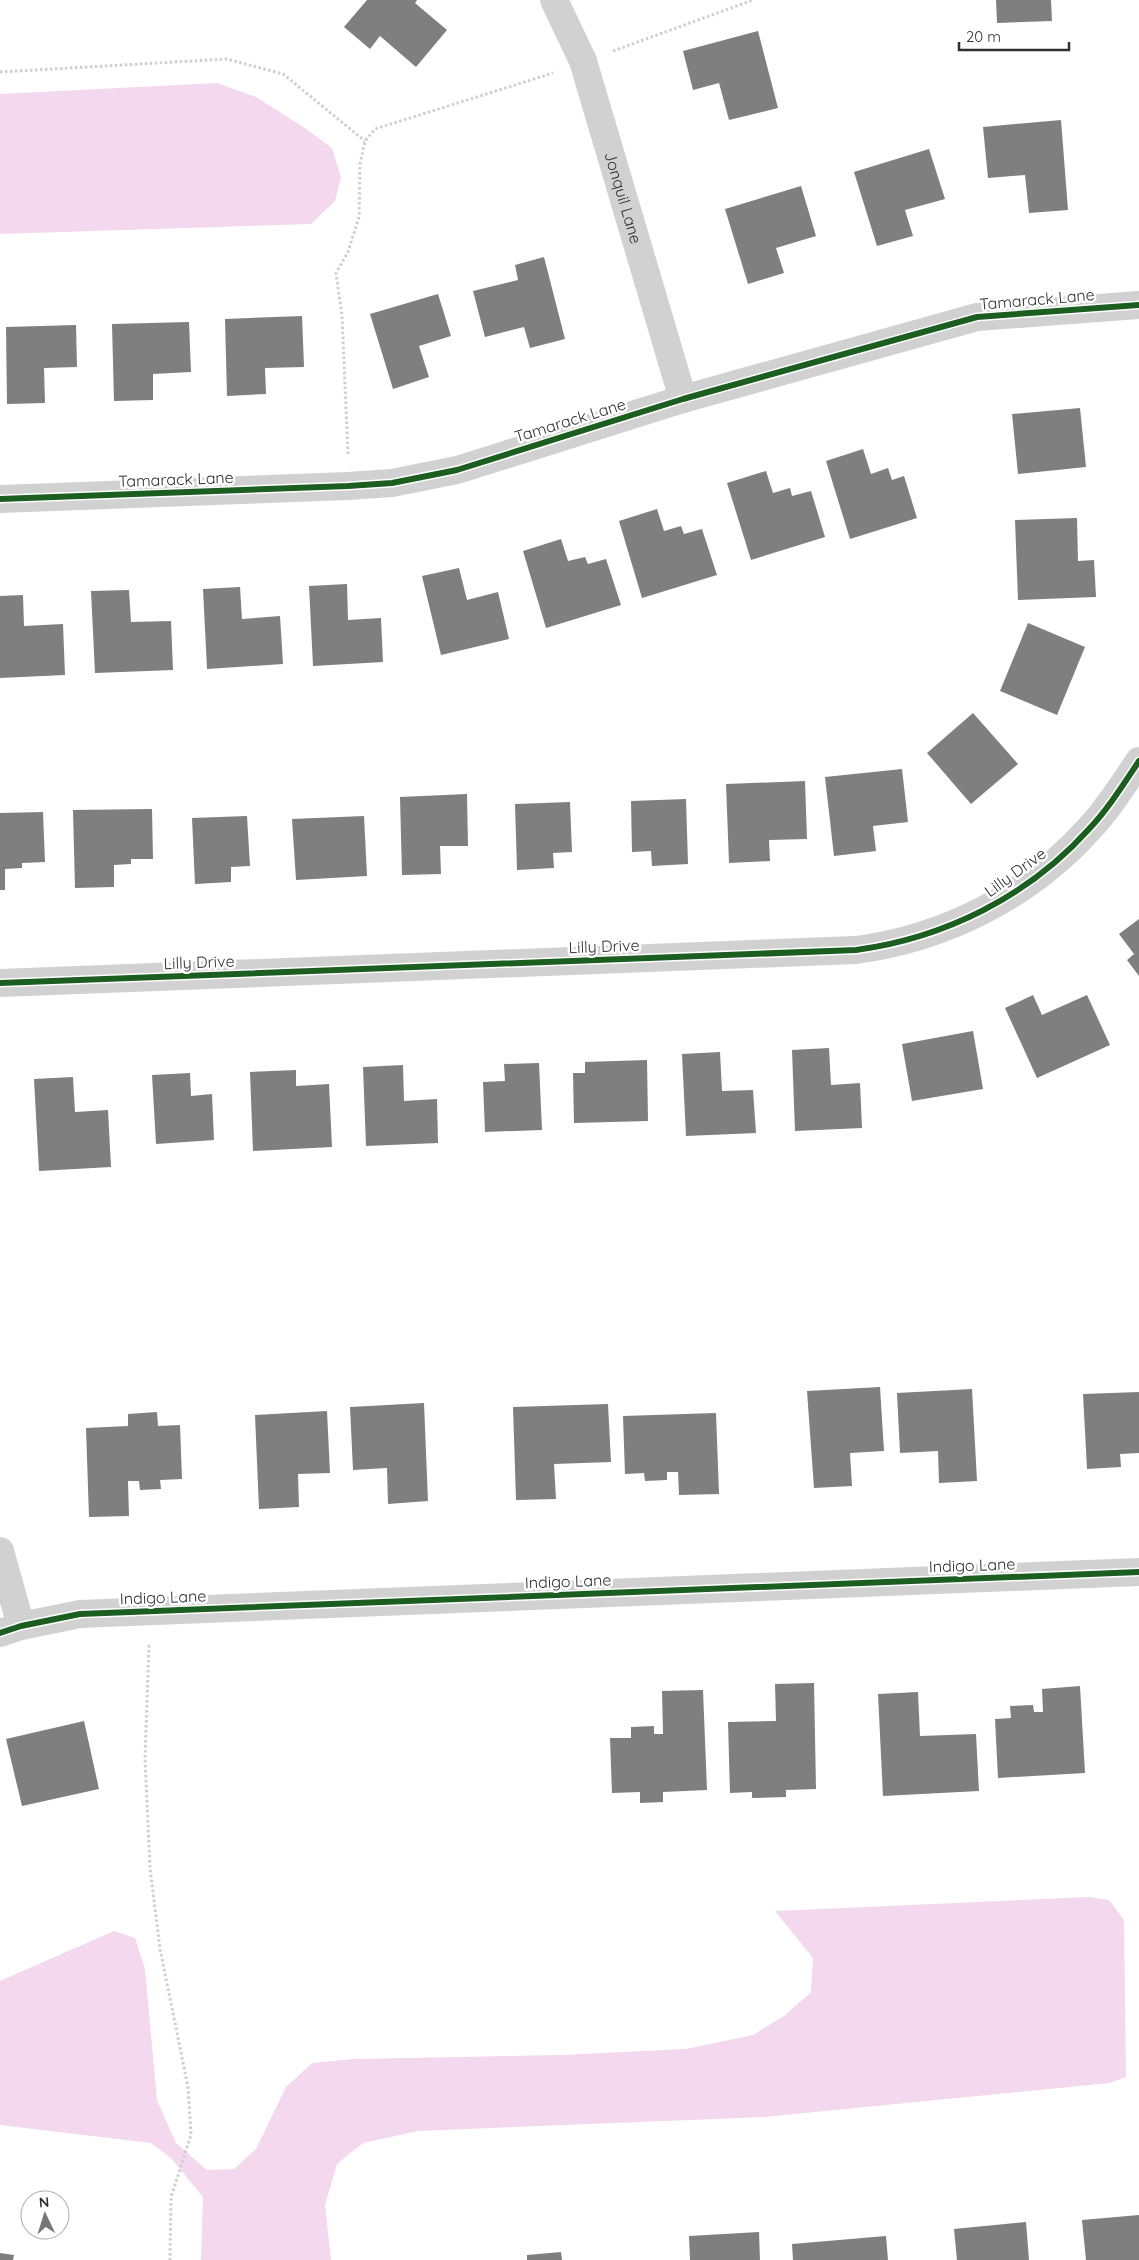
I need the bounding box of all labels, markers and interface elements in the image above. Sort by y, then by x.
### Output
scale bar [959,20,1069,52]
text: 20 m [966,27,1001,46]
street label: Jonquil Lane [600,149,646,246]
street label: Tamarack Lane [979,284,1095,314]
street label: Tamarack Lane [512,394,628,446]
street label: Tamarack Lane [118,467,234,491]
street label: Lilly Drive [980,843,1050,901]
street label: Lilly Drive [568,935,640,957]
street label: Lilly Drive [163,951,235,973]
street label: Indigo Lane [928,1553,1016,1577]
street label: Indigo Lane [524,1569,612,1593]
street label: Indigo Lane [119,1585,207,1609]
north arrow [20,2190,70,2240]
text: N [38,2193,50,2211]

